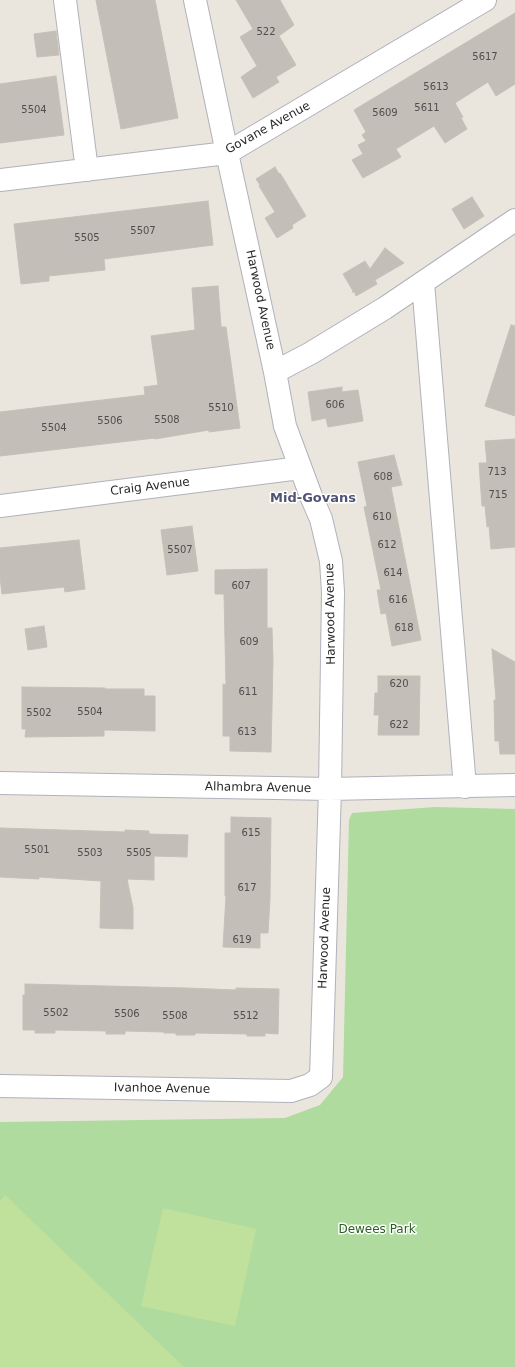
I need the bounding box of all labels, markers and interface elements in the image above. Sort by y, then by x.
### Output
house number: 522 [256,26,276,38]
house number: 5617 [472,51,498,63]
house number: 5613 [423,81,449,93]
street label: Govane Avenue [223,99,313,157]
house number: 5611 [414,102,440,114]
house number: 5504 [21,104,47,116]
house number: 5609 [372,107,398,119]
house number: 5507 [130,225,156,237]
house number: 5505 [74,232,100,244]
street label: Harwood Avenue [242,249,278,351]
house number: 606 [325,399,345,411]
house number: 5510 [208,402,234,414]
house number: 5508 [154,414,180,426]
house number: 5506 [97,415,123,427]
house number: 5504 [41,422,67,434]
house number: 713 [487,466,507,478]
house number: 608 [373,471,393,483]
street label: Craig Avenue [109,475,191,499]
house number: 715 [488,489,508,501]
district label: Mid-Govans [270,491,356,507]
house number: 610 [372,511,392,523]
house number: 612 [377,539,397,551]
house number: 5507 [167,544,193,556]
street label: Harwood Avenue [323,563,339,665]
house number: 614 [383,567,403,579]
house number: 607 [231,580,251,592]
house number: 616 [388,594,408,606]
house number: 618 [394,622,414,634]
house number: 609 [239,636,259,648]
house number: 620 [389,678,409,690]
house number: 611 [238,686,258,698]
house number: 5504 [77,706,103,718]
house number: 5502 [26,707,52,719]
house number: 622 [389,719,409,731]
house number: 613 [237,726,257,738]
street label: Alhambra Avenue [205,780,311,796]
house number: 615 [241,827,261,839]
house number: 5501 [24,844,50,856]
house number: 5503 [77,847,103,859]
house number: 5505 [126,847,152,859]
house number: 617 [237,882,257,894]
street label: Harwood Avenue [316,887,334,989]
house number: 619 [232,934,252,946]
house number: 5502 [43,1007,69,1019]
house number: 5506 [114,1008,140,1020]
house number: 5508 [162,1010,188,1022]
house number: 5512 [233,1010,259,1022]
street label: Ivanhoe Avenue [114,1081,210,1097]
park label: Dewees Park [338,1223,416,1237]

